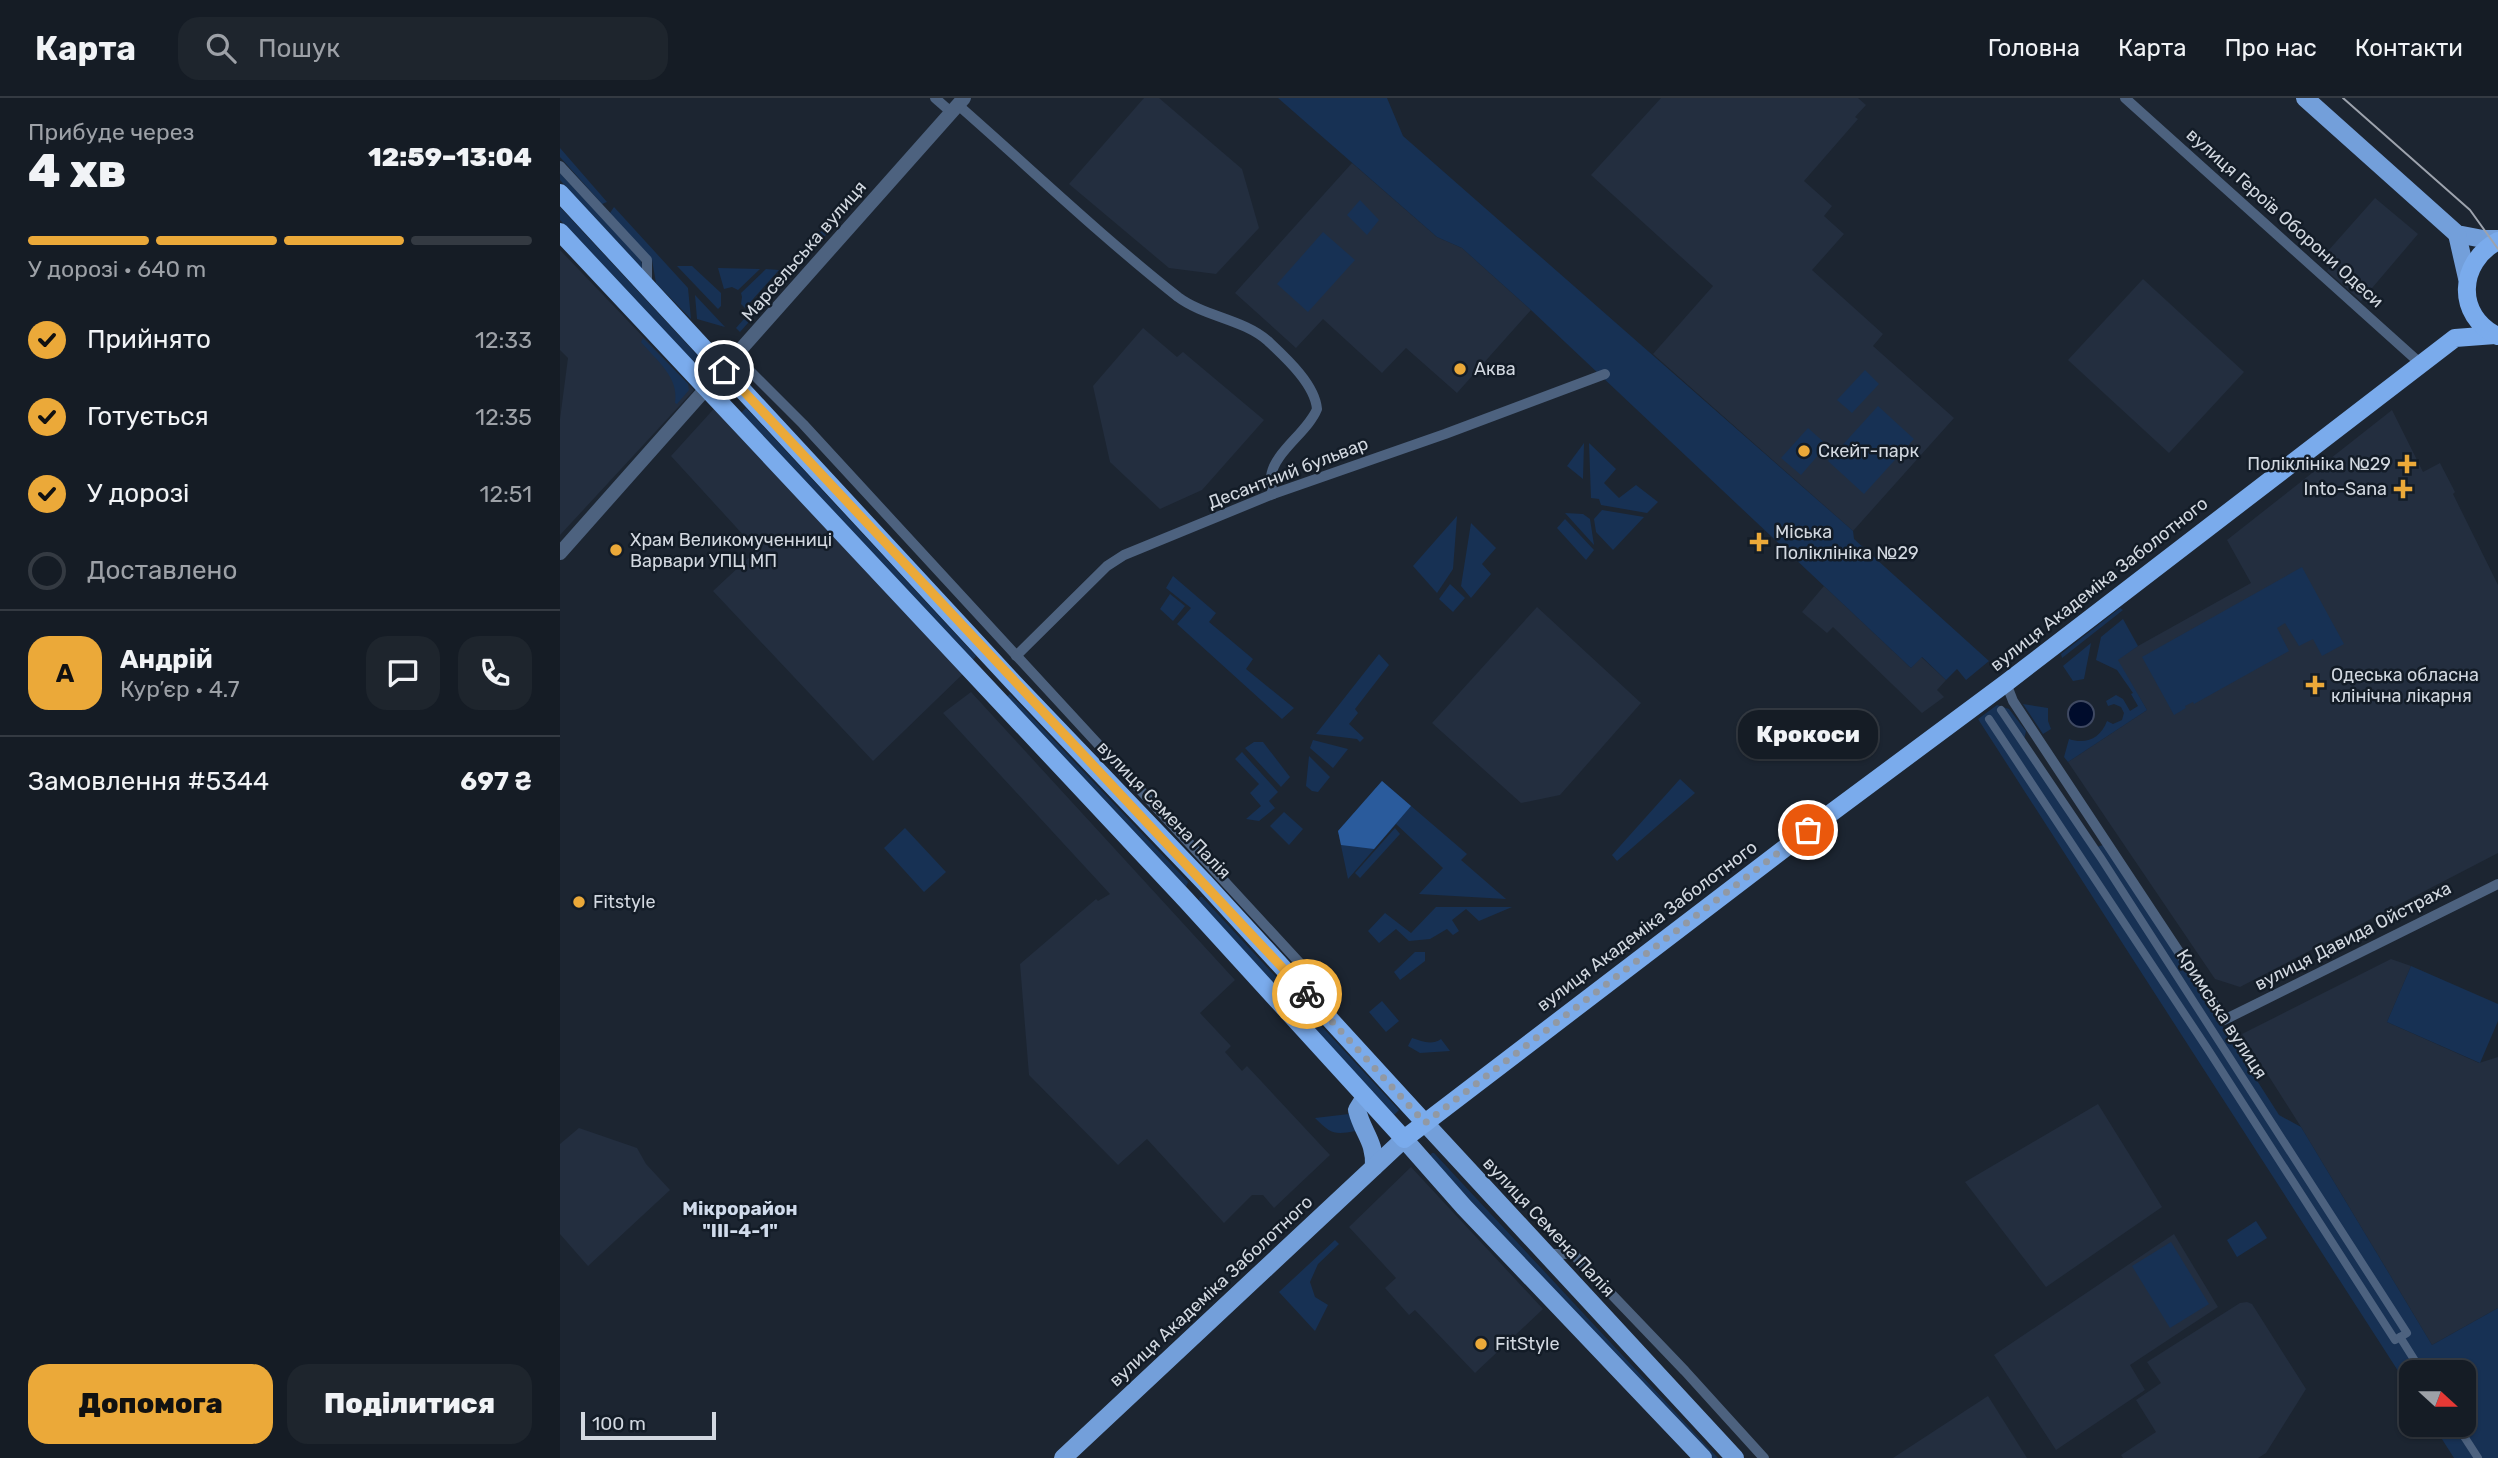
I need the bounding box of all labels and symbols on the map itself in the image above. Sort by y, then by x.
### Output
street label: вулиця Героїв Оборони Одеси [2182,124,2388,312]
street label: Марсельська вулиця [737,176,871,326]
pin [694,340,754,400]
place label: Аква [1474,358,1516,380]
marker: Аква [1452,361,1468,377]
street label: Десантний бульвар [1205,432,1371,514]
place label: Скейт-парк [1818,440,1919,462]
marker: Скейт-парк [1796,443,1812,459]
place label: Поліклініка №29 [2247,453,2391,475]
marker: Поліклініка №29 [2397,454,2417,474]
place label: Into-Sana [2304,478,2387,500]
marker: Into-Sana [2393,479,2413,499]
street label: вулиця Академіка Заболотного [1986,492,2212,676]
place label: Міська Поліклініка №29 [1775,521,1919,564]
place label: Храм Великомученниці Варвари УПЦ МП [630,529,832,572]
marker: Міська Поліклініка №29 [1749,532,1769,552]
marker: Храм Великомученниці Варвари УПЦ МП [608,542,624,558]
place label: Одеська обласна клінічна лікарня [2331,664,2479,707]
marker: Одеська обласна клінічна лікарня [2305,675,2325,695]
callout: Крокоси [1738,711,1878,760]
street label: вулиця Семена Палія [1092,736,1236,884]
pin [1778,800,1838,860]
street label: вулиця Академіка Заболотного [1532,836,1762,1016]
street label: вулиця Давида Ойстраха [2251,877,2455,995]
place label: Fitstyle [593,891,656,913]
marker: Fitstyle [571,894,587,910]
street label: Кримська вулиця [2172,945,2272,1083]
courier [1272,959,1342,1029]
street label: вулиця Семена Палія [1478,1152,1620,1302]
street label: вулиця Академіка Заболотного [1105,1191,1317,1391]
district label: Мікрорайон "ІІІ-4-1" [682,1197,798,1242]
place label: FitStyle [1495,1333,1560,1355]
marker: FitStyle [1473,1336,1489,1352]
north arrow [2399,1360,2476,1437]
scale bar [581,1409,716,1441]

